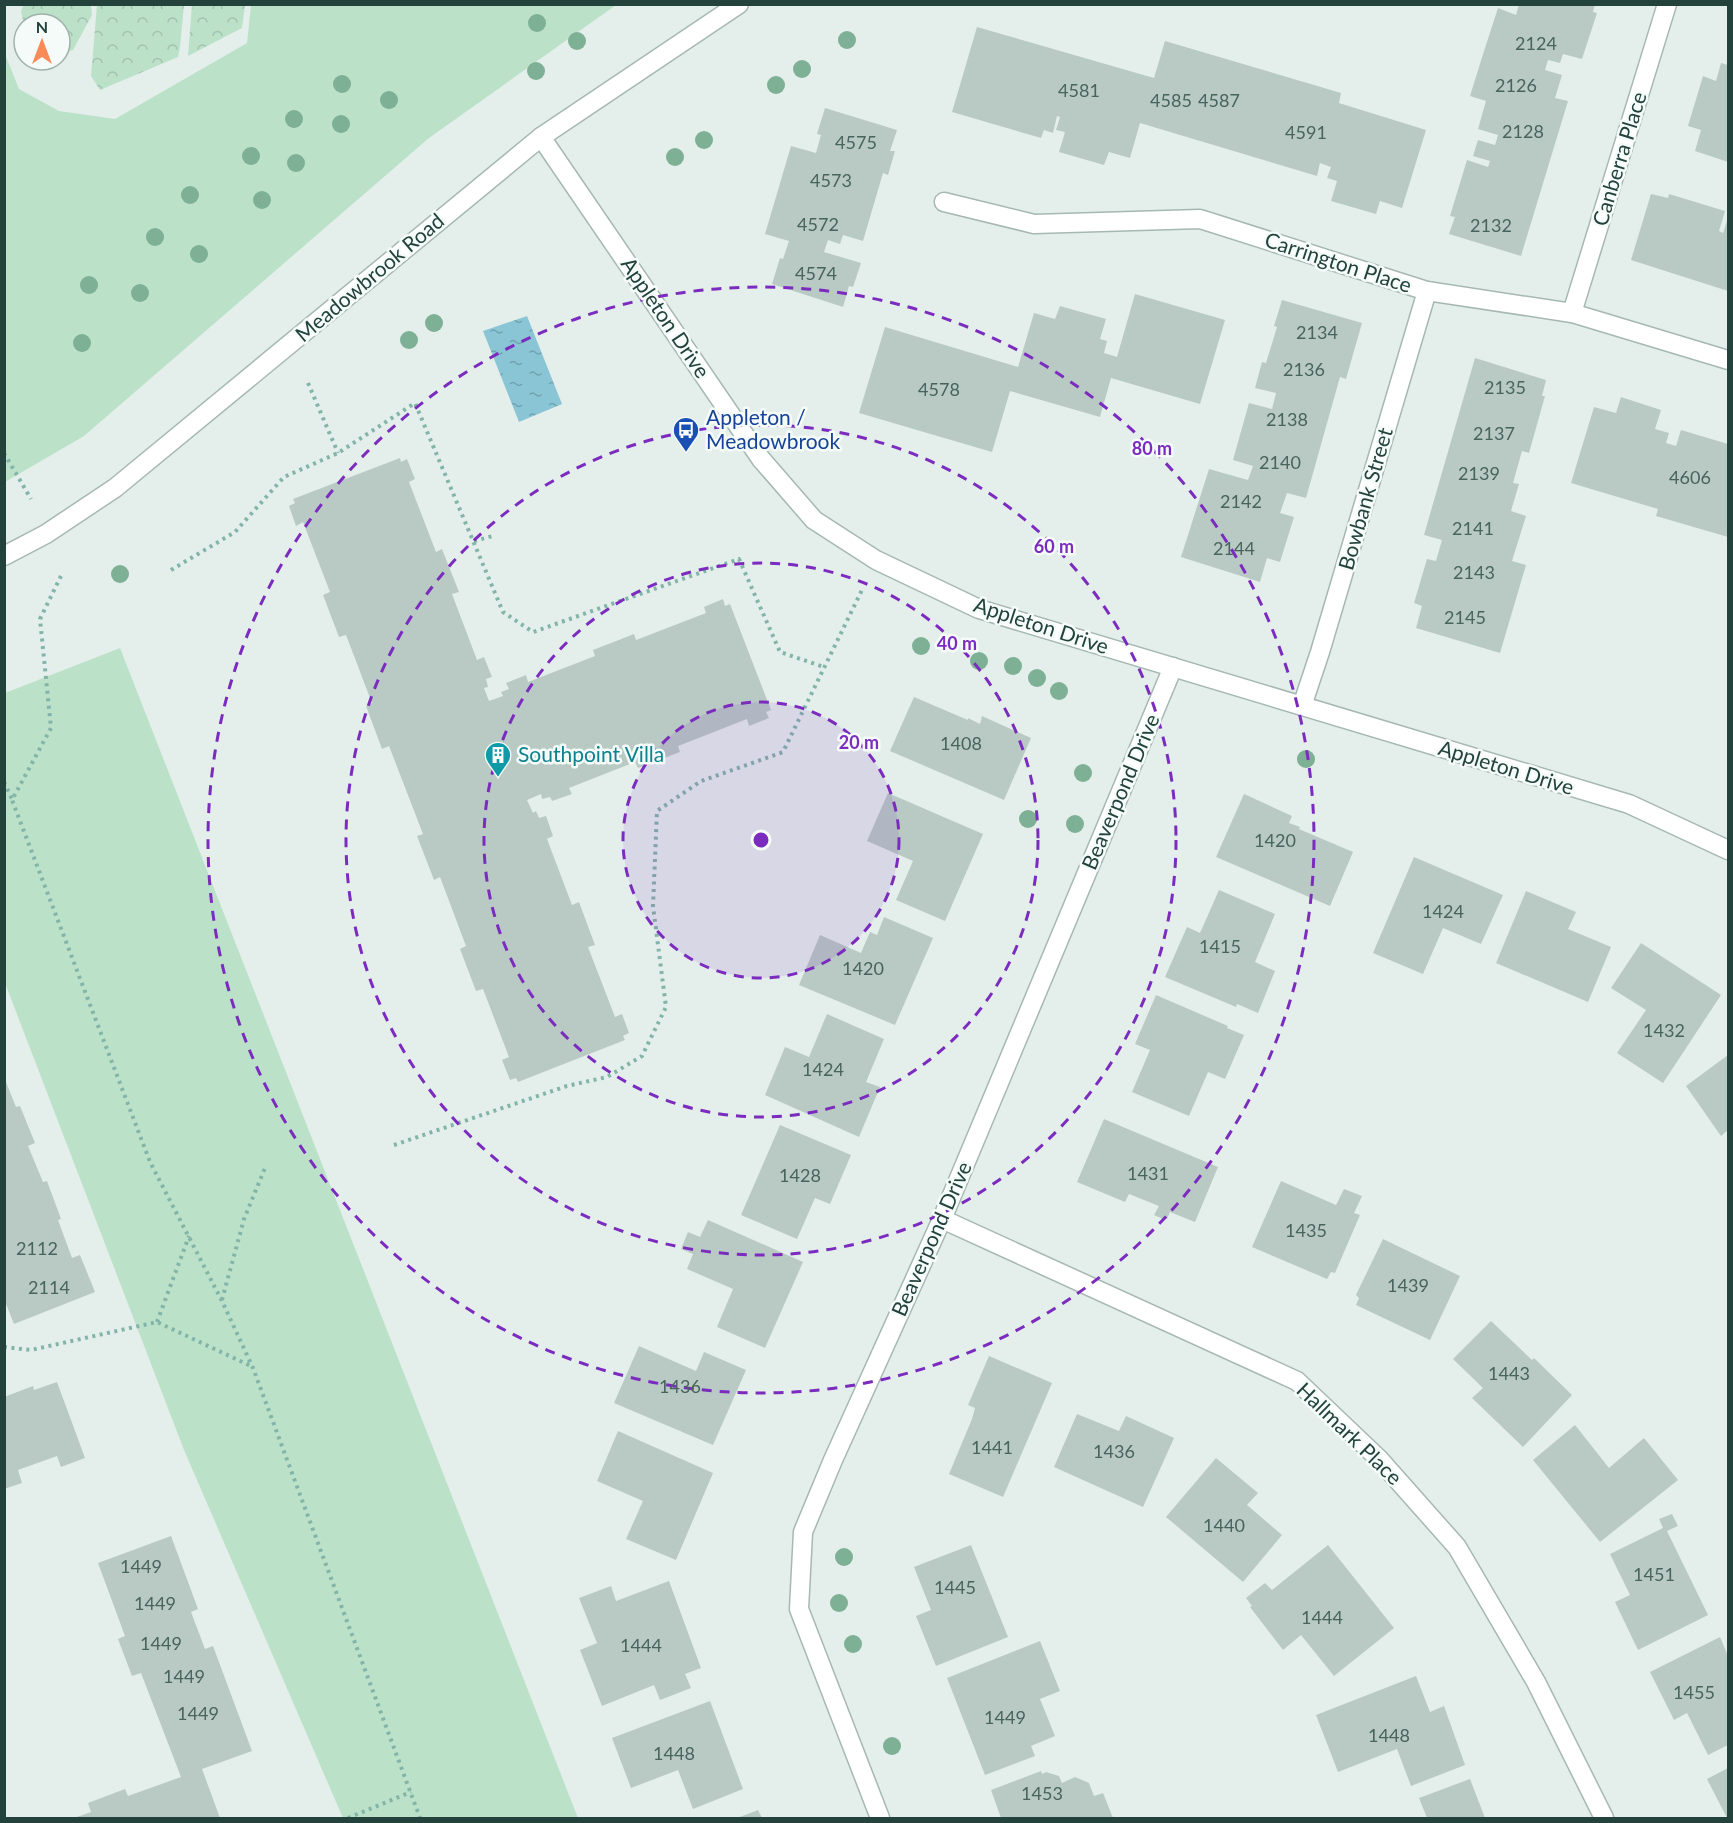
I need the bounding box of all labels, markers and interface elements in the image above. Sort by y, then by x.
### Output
north arrow [12,12,72,72]
text: N [36,17,48,36]
house number: 2124 [1515,32,1557,54]
house number: 2126 [1495,74,1537,96]
house number: 4581 [1058,79,1100,101]
house number: 4585 [1150,89,1192,111]
house number: 4587 [1198,89,1240,111]
street label: Canberra Place [1586,89,1651,229]
house number: 2128 [1502,120,1544,142]
house number: 4591 [1285,121,1327,143]
house number: 4575 [835,131,877,153]
house number: 4573 [810,169,852,191]
street label: Meadowbrook Road [290,207,448,346]
house number: 4572 [797,213,839,235]
house number: 2132 [1470,214,1512,236]
street label: Carrington Place [1262,226,1415,297]
street label: Appleton Drive [617,252,716,382]
house number: 4574 [795,262,837,284]
house number: 2134 [1296,321,1338,343]
house number: 2136 [1283,358,1325,380]
house number: 2135 [1484,376,1526,398]
house number: 4578 [918,378,960,400]
place label: Appleton / Meadowbrook [706,404,840,453]
house number: 2138 [1266,408,1308,430]
bus stop icon: Appleton / Meadowbrook [671,415,701,453]
house number: 2137 [1473,422,1515,444]
street label: Bowbank Street [1332,424,1397,573]
text: 80 m [1132,437,1172,459]
house number: 2140 [1259,451,1301,473]
house number: 2139 [1458,462,1500,484]
house number: 4606 [1669,466,1711,488]
house number: 2142 [1220,490,1262,512]
house number: 2141 [1452,517,1494,539]
text: 60 m [1034,535,1074,557]
house number: 2144 [1213,537,1255,559]
house number: 2143 [1453,561,1495,583]
street label: Appleton Drive [971,591,1112,658]
house number: 2145 [1444,606,1486,628]
text: 40 m [937,632,977,654]
street label: Beaverpond Drive [1076,710,1164,873]
text: 20 m [839,731,879,753]
house number: 1408 [940,732,982,754]
street label: Appleton Drive [1436,734,1577,799]
building icon: Southpoint Villa [483,740,513,778]
place label: Southpoint Villa [518,741,664,766]
house number: 1420 [1254,829,1296,851]
centre of rings [751,830,771,850]
house number: 1424 [1422,900,1464,922]
house number: 1415 [1199,935,1241,957]
house number: 1420 [842,957,884,979]
house number: 1432 [1643,1019,1685,1041]
house number: 1424 [802,1058,844,1080]
street label: Beaverpond Drive [885,1157,976,1320]
house number: 1431 [1127,1162,1169,1184]
house number: 1428 [779,1164,821,1186]
house number: 1435 [1285,1219,1327,1241]
house number: 2112 [16,1237,58,1259]
house number: 1439 [1387,1274,1429,1296]
house number: 2114 [28,1276,70,1298]
house number: 1443 [1488,1362,1530,1384]
house number: 1436 [659,1375,701,1397]
street label: Hallmark Place [1292,1377,1408,1489]
house number: 1441 [971,1436,1013,1458]
house number: 1436 [1093,1440,1135,1462]
house number: 1440 [1203,1514,1245,1536]
house number: 1449 [120,1555,162,1577]
house number: 1451 [1633,1563,1675,1585]
house number: 1445 [934,1576,976,1598]
house number: 1449 [134,1592,176,1614]
house number: 1444 [1301,1606,1343,1628]
house number: 1449 [140,1632,182,1654]
house number: 1444 [620,1634,662,1656]
house number: 1449 [163,1665,205,1687]
house number: 1455 [1673,1681,1715,1703]
house number: 1449 [177,1702,219,1724]
house number: 1449 [984,1706,1026,1728]
house number: 1448 [1368,1724,1410,1746]
house number: 1448 [653,1742,695,1764]
house number: 1453 [1021,1782,1063,1804]

